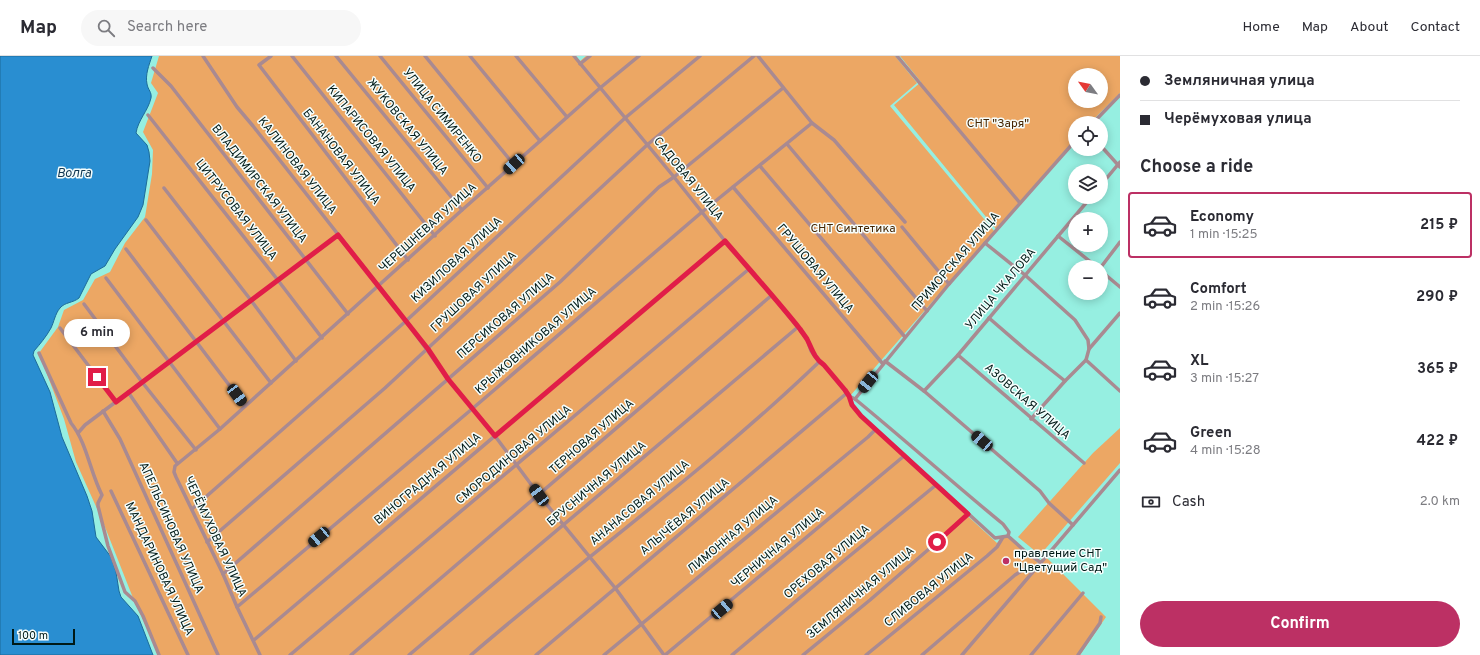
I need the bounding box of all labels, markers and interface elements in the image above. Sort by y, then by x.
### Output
search box [81,10,361,46]
text: Map [20,16,57,40]
icon: search [95,17,117,39]
text: Search here [127,18,207,37]
text: Home [1243,19,1280,36]
text: Map [1302,19,1328,36]
text: About [1350,19,1389,36]
text: Contact [1411,19,1460,36]
street label: УЛИЦА СИМИРЕНКО [399,65,485,167]
north arrow [1068,68,1108,108]
map controls [1068,68,1108,300]
text: Земляничная улица [1164,72,1315,91]
street label: ЖУКОВСКАЯ УЛИЦА [363,75,451,179]
street label: КИПАРИСОВАЯ УЛИЦА [323,82,419,196]
street label: БАНАНОВАЯ УЛИЦА [299,106,383,208]
text: Черёмуховая улица [1164,110,1312,129]
street label: КАЛИНОВАЯ УЛИЦА [254,114,340,218]
park label: СНТ "Заря" [967,116,1029,132]
button: locate [1068,116,1108,156]
street label: ВЛАДИМИРСКАЯ УЛИЦА [208,121,310,247]
street label: САДОВАЯ УЛИЦА [649,134,727,224]
car [501,152,527,176]
street label: ЦИТРУСОВАЯ УЛИЦА [191,156,281,264]
text: Choose a ride [1140,156,1253,179]
button: layers [1068,164,1108,204]
water label: Волга [57,166,92,182]
street label: ЧЕРЕШНЕВАЯ УЛИЦА [376,180,480,276]
icon: car [1142,207,1178,243]
text: Economy [1190,208,1254,227]
street label: ПРИМОРСКАЯ УЛИЦА [908,209,1004,315]
button: + [1068,212,1108,252]
street label: КИЗИЛОВАЯ УЛИЦА [408,214,506,306]
text: 215 ₽ [1420,216,1458,235]
street label: ГРУШОВАЯ УЛИЦА [773,221,857,317]
park label: СНТ Синтетика [810,221,896,237]
text: 1 min · 15:25 [1190,227,1258,243]
street label: УЛИЦА ЧКАЛОВА [962,245,1040,333]
street label: ГРУШОВАЯ УЛИЦА [428,248,520,336]
button: − [1068,260,1108,300]
street label: ПЕРСИКОВАЯ УЛИЦА [454,269,558,363]
icon: car [1142,279,1178,315]
text: Comfort [1190,280,1247,299]
street label: КРЫЖОВНИКОВАЯ УЛИЦА [472,284,600,398]
text: 290 ₽ [1416,288,1458,307]
text: 2 min · 15:26 [1190,299,1260,315]
callout: 6 min [64,319,130,347]
text: 6 min [80,325,114,341]
icon: car [1142,351,1178,387]
text: XL [1190,352,1208,371]
street label: АЗОВСКАЯ УЛИЦА [981,360,1073,444]
text: 365 ₽ [1417,360,1458,379]
route end [88,368,106,386]
car [856,369,880,395]
text: 3 min · 15:27 [1190,371,1259,387]
car [225,382,249,408]
street label: ТЕРНОВАЯ УЛИЦА [546,396,638,478]
street label: СМОРОДИНОВАЯ УЛИЦА [453,402,575,508]
icon: car [1142,423,1178,459]
text: Green [1190,424,1232,443]
street label: ВИНОГРАДНАЯ УЛИЦА [371,429,485,529]
car [969,429,995,453]
text: 422 ₽ [1416,432,1458,451]
street label: БРУСНИЧНАЯ УЛИЦА [544,438,650,530]
text: 4 min · 15:28 [1190,443,1261,459]
street label: АНАНАСОВАЯ УЛИЦА [587,457,693,549]
street label: АПЕЛЬСИНОВАЯ УЛИЦА [135,460,207,596]
street label: ЧЕРЁМУХОВАЯ УЛИЦА [180,474,250,600]
street label: АЛЫЧЁВАЯ УЛИЦА [637,475,733,559]
car [527,482,551,508]
icon: cash [1140,491,1162,513]
street label: ЛИМОННАЯ УЛИЦА [684,492,782,578]
text: Cash [1172,493,1205,512]
text: 2.0 km [1420,494,1460,510]
street label: МАНДАРИНОВАЯ УЛИЦА [121,500,197,638]
street label: ЧЕРНИЧНАЯ УЛИЦА [728,504,828,592]
street label: ОРЕХОВАЯ УЛИЦА [781,521,873,603]
car [306,525,332,549]
route start [928,533,946,551]
street label: ЗЕМЛЯНИЧНАЯ УЛИЦА [804,543,918,643]
place label: правление СНТ "Цветущий Сад" [1014,546,1107,576]
street label: СЛИВОВАЯ УЛИЦА [881,549,977,631]
marker: правление СНТ "Цветущий Сад" [1001,556,1011,566]
car [709,597,735,621]
button: Confirm [1140,601,1460,647]
scale bar [12,627,75,646]
text: 100 m [18,629,48,643]

